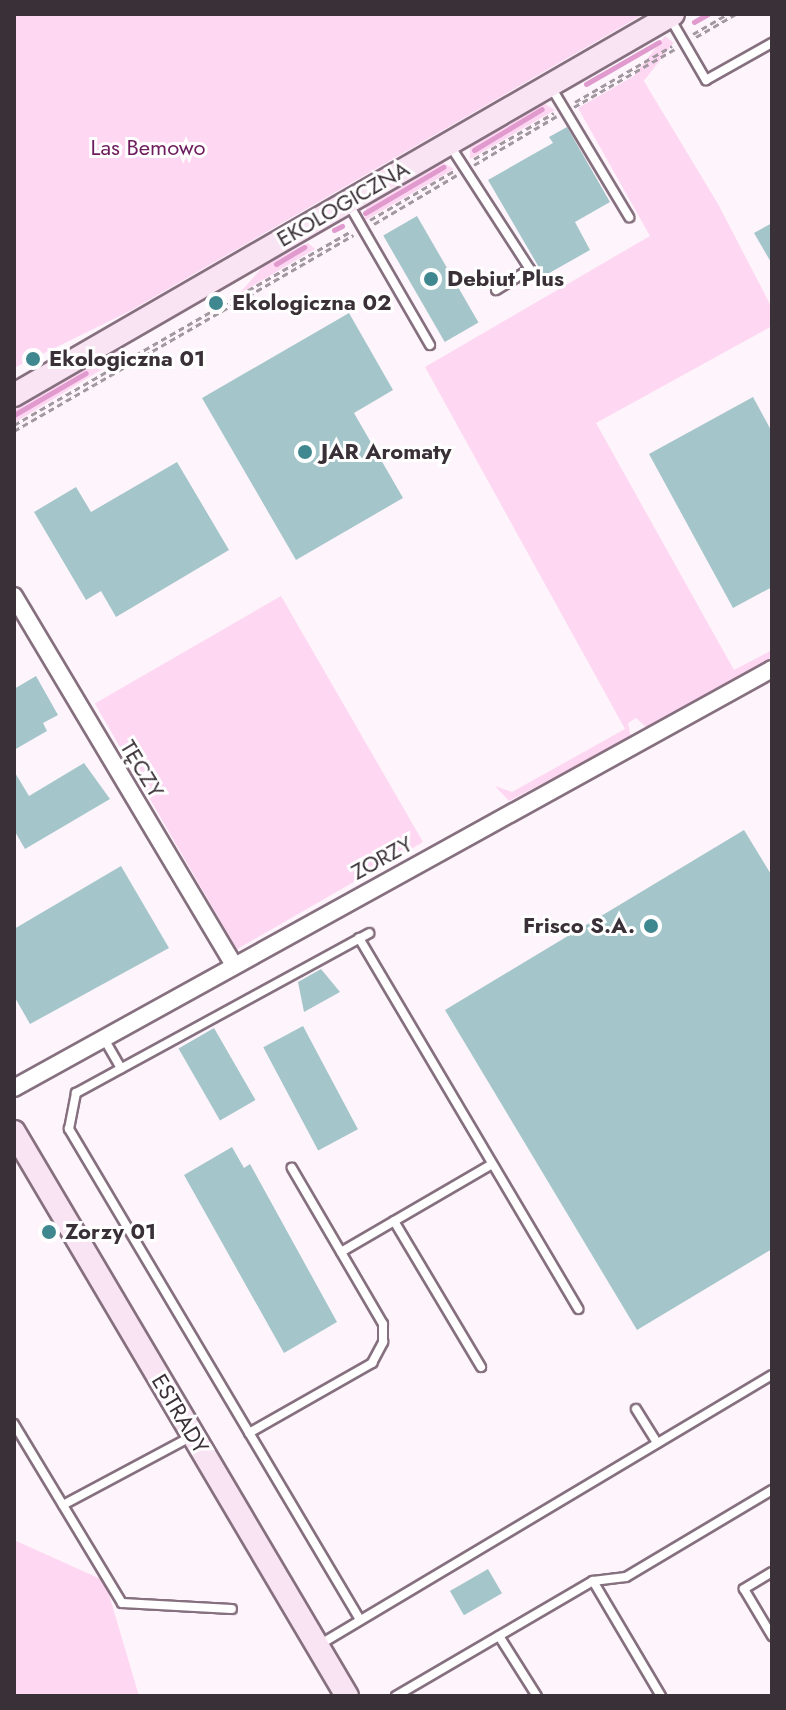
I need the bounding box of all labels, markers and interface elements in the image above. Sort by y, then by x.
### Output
park label: Las Bemowo [90,135,206,161]
street label: EKOLOGICZNA [272,156,414,252]
place label: Debiut Plus [447,266,564,292]
marker: Debiut Plus [422,270,440,288]
place label: Ekologiczna 02 [232,290,391,316]
marker: Ekologiczna 02 [207,294,225,312]
place label: Ekologiczna 01 [49,346,205,372]
marker: Ekologiczna 01 [24,350,42,368]
place label: JAR Aromaty [321,439,451,465]
marker: JAR Aromaty [296,443,314,461]
street label: TĘCZY [115,736,169,802]
street label: ZORZY [347,831,417,885]
place label: Frisco S.A. [523,913,635,939]
marker: Frisco S.A. [642,917,660,935]
place label: Zorzy 01 [65,1219,156,1245]
marker: Zorzy 01 [40,1223,58,1241]
street label: ESTRADY [146,1370,214,1458]

